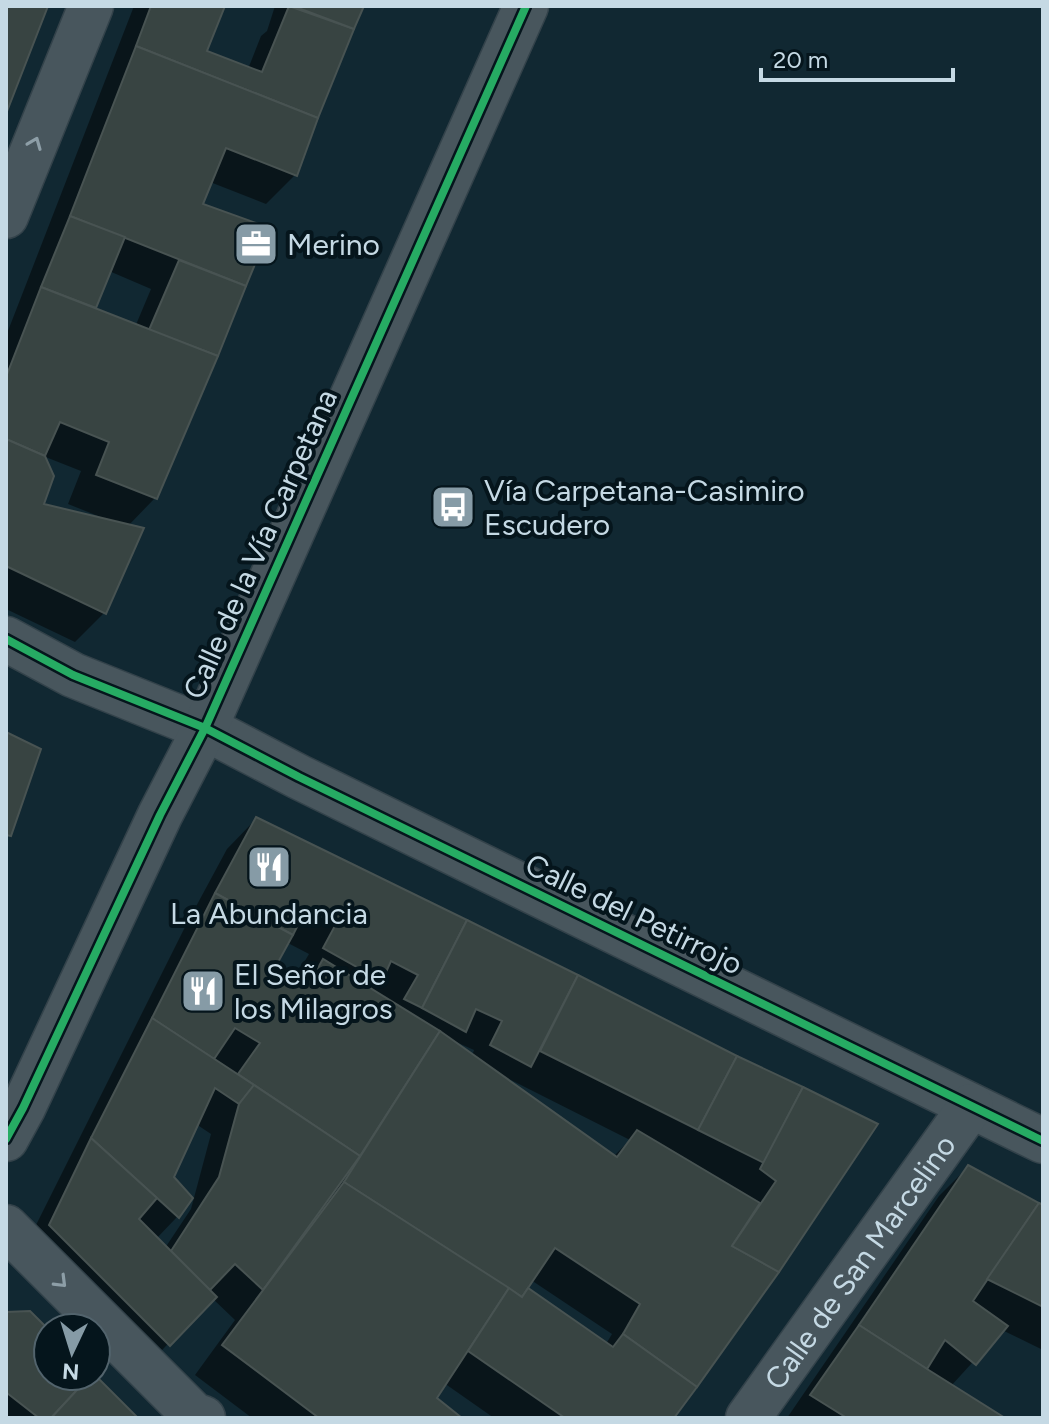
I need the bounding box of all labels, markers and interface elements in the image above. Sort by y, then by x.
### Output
scale bar [761,32,953,82]
text: 20 m [773,45,828,74]
one-way arrow [25,137,42,151]
office icon: Merino [232,220,280,268]
place label: Merino [287,226,380,263]
street label: Calle de la Vía Carpetana [175,384,345,704]
place label: Vía Carpetana-Casimiro Escudero [484,472,805,543]
bus stop icon: Vía Carpetana-Casimiro Escudero [429,483,477,531]
restaurant icon: La Abundancia [245,843,293,891]
street label: Calle del Petirrojo [519,845,749,983]
place label: La Abundancia [170,895,368,932]
place label: El Señor de los Milagros [234,956,393,1027]
restaurant icon: El Señor de los Milagros [179,967,227,1015]
street label: Calle de San Marcelino [756,1127,963,1396]
one-way arrow [52,1273,66,1287]
north arrow [32,1312,112,1392]
text: N [61,1357,80,1386]

